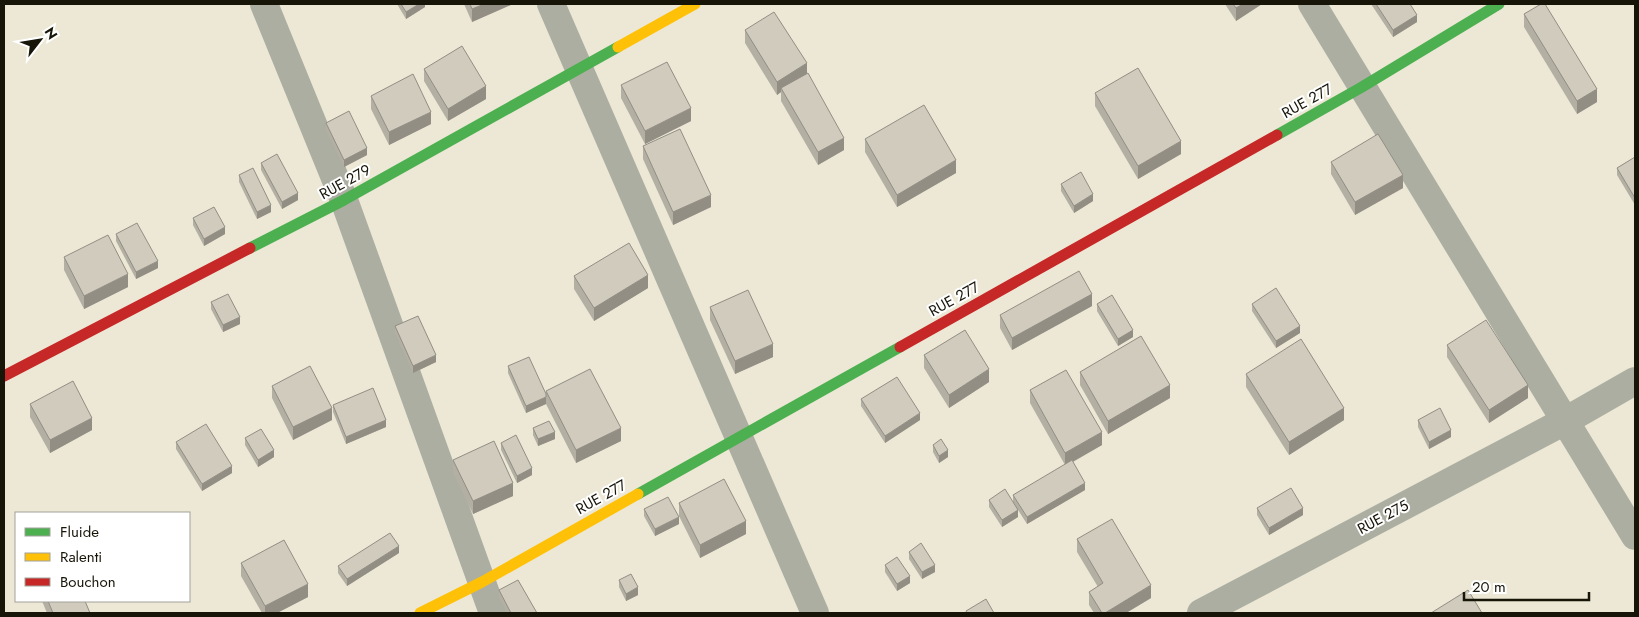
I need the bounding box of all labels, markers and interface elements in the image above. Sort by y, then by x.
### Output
north arrow [15,15,65,65]
text: N [40,23,63,43]
street label: RUE 277 [1278,78,1336,124]
street label: RUE 279 [315,159,375,205]
street label: RUE 277 [925,276,983,322]
street label: RUE 277 [572,474,630,520]
street label: RUE 275 [1353,494,1413,540]
legend [15,512,190,602]
text: Fluide [60,521,99,543]
text: Ralenti [60,546,102,568]
scale bar [1464,570,1589,602]
text: Bouchon [60,571,116,593]
text: 20 m [1472,576,1506,598]

